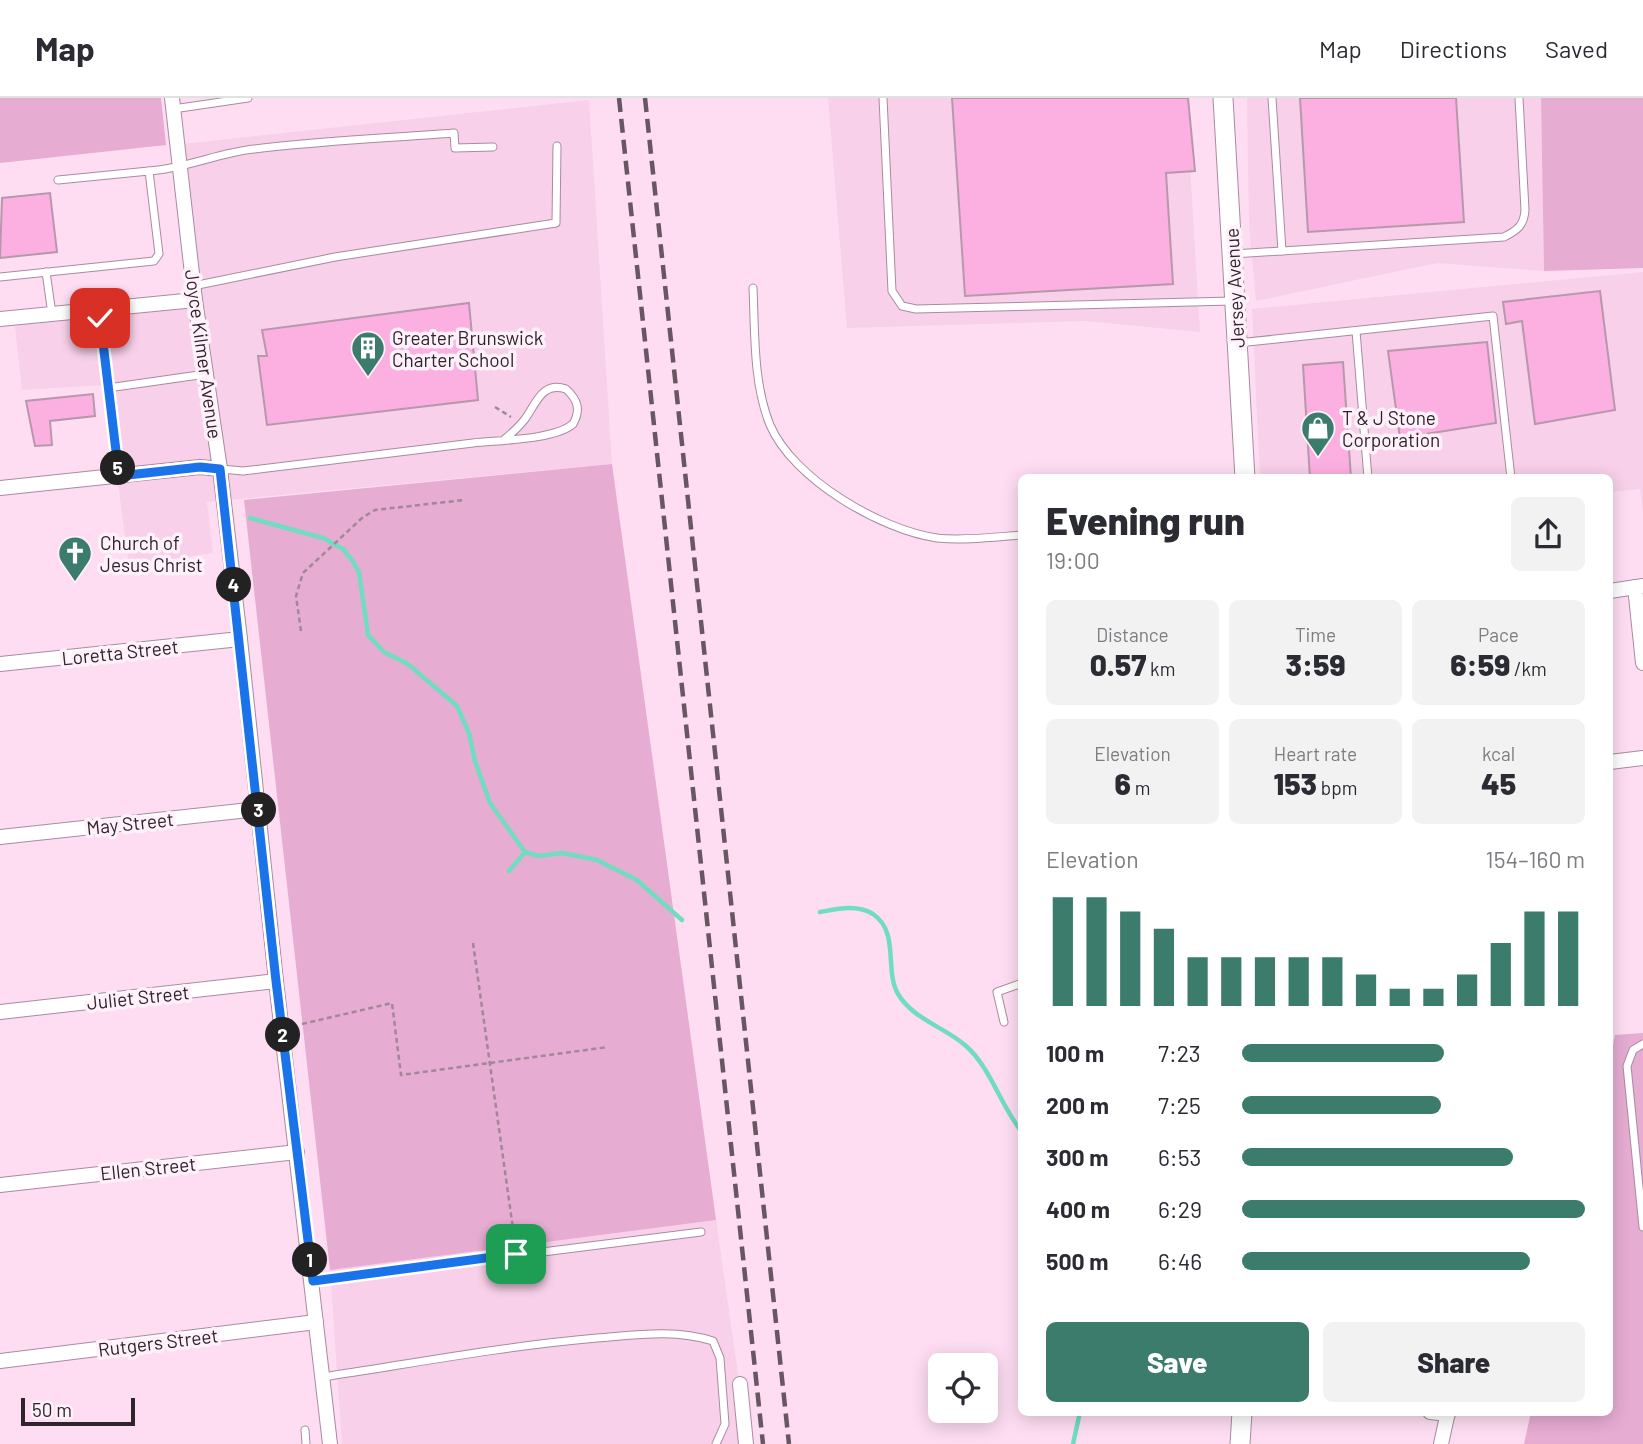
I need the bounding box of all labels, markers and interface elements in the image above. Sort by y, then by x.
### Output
text: Map [35,28,95,68]
text: Map [1319,34,1362,63]
text: Directions [1400,34,1507,63]
text: Saved [1545,34,1608,63]
street label: Jersey Avenue [1219,228,1249,348]
street label: Joyce Kilmer Avenue [181,268,227,440]
pin [70,288,130,348]
icon: check [81,299,119,337]
place label: Greater Brunswick Charter School [392,326,543,371]
building icon: Greater Brunswick Charter School [349,329,387,378]
place label: T & J Stone Corporation [1342,406,1440,451]
shop icon: T & J Stone Corporation [1299,409,1337,458]
pin: 5 [100,450,136,486]
text: 5 [112,456,123,479]
text: Evening run [1046,497,1245,543]
button: share [1511,497,1585,571]
place label: Church of Jesus Christ [100,531,203,576]
church icon: Church of Jesus Christ [56,534,94,583]
text: 19:00 [1046,546,1100,574]
pin: 4 [216,568,252,602]
text: 4 [228,573,239,596]
text: Distance [1096,623,1169,646]
text: Time [1295,623,1336,646]
text: Pace [1478,623,1519,646]
street label: Loretta Street [61,634,179,670]
text: 0.57 [1090,646,1146,682]
text: 3:59 [1285,646,1346,682]
text: 6:59 [1450,646,1510,682]
text: km [1146,657,1175,680]
text: /km [1510,657,1547,680]
text: Elevation [1094,742,1171,765]
text: Heart rate [1274,742,1357,765]
text: kcal [1482,742,1515,765]
text: 6 [1115,765,1131,801]
text: 153 [1274,765,1317,801]
text: 45 [1481,765,1516,801]
text: m [1131,776,1150,799]
text: bpm [1317,776,1357,799]
pin: 3 [242,792,276,828]
text: 3 [253,798,264,821]
street label: May Street [85,807,175,839]
text: Elevation [1046,845,1139,873]
text: 154–160 m [1486,845,1585,873]
street label: Juliet Street [86,980,190,1014]
pin: 2 [266,1018,300,1052]
text: 2 [277,1023,288,1046]
text: 100 m [1046,1039,1104,1067]
text: 7:23 [1158,1039,1201,1067]
text: 200 m [1046,1091,1109,1119]
text: 7:25 [1158,1091,1201,1119]
text: 300 m [1046,1143,1108,1171]
text: 6:53 [1158,1143,1201,1171]
street label: Ellen Street [99,1152,197,1184]
text: 400 m [1046,1195,1110,1223]
text: 6:29 [1158,1195,1202,1223]
pin [486,1224,546,1284]
icon: arrive [497,1235,535,1273]
pin: 1 [292,1242,328,1278]
text: 500 m [1046,1247,1108,1275]
text: 6:46 [1158,1247,1202,1275]
text: 1 [306,1248,313,1271]
button: Save [1046,1322,1309,1402]
button: Share [1323,1322,1585,1402]
street label: Rutgers Street [97,1323,219,1361]
map controls [928,1353,998,1423]
button: locate [928,1353,998,1423]
scale bar [21,1395,135,1427]
text: 50 m [32,1398,72,1421]

